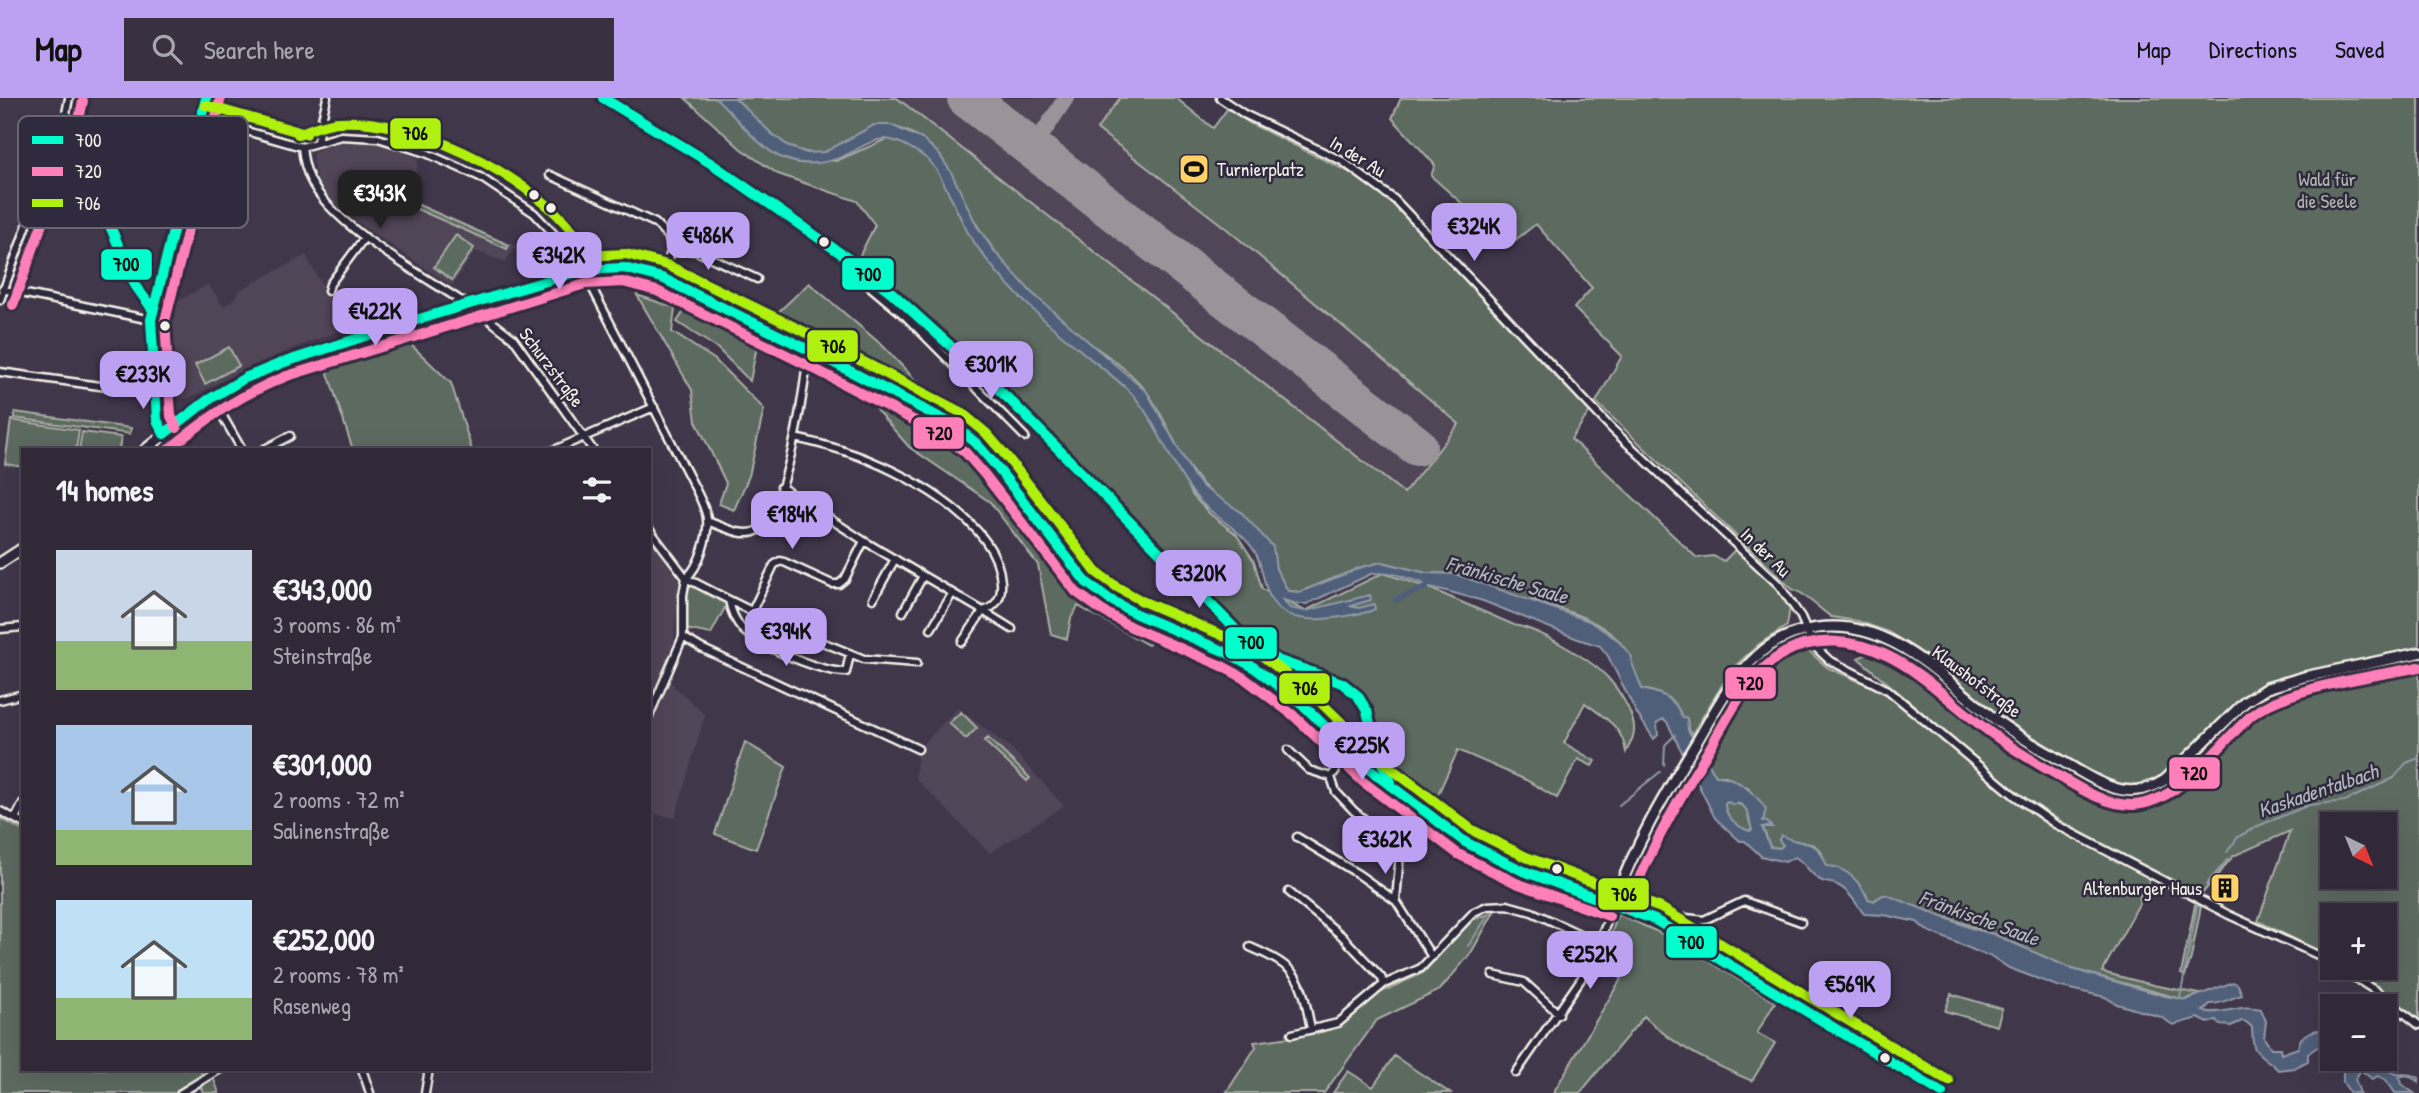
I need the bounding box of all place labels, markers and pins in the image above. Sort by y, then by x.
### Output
sports icon: Turnierplatz [1177,152,1211,186]
place label: Turnierplatz [1217,156,1304,182]
pin: €343K [331,170,429,230]
unlabelled marker [527,188,541,202]
unlabelled marker [544,201,558,215]
pin: €324K [1425,204,1523,263]
pin: €486K [659,212,757,272]
pin: €342K [510,232,608,292]
unlabelled marker [817,235,831,249]
pin: €422K [326,288,424,348]
unlabelled marker [158,319,172,333]
pin: €301K [942,342,1040,401]
pin: €233K [94,352,192,411]
pin: €184K [743,491,841,551]
pin: €320K [1150,550,1248,610]
pin: €394K [737,608,835,668]
pin: €225K [1313,722,1411,782]
pin: €362K [1336,816,1434,876]
unlabelled marker [1550,862,1564,876]
building icon: Altenburger Haus [2208,871,2242,905]
place label: Altenburger Haus [2083,875,2202,901]
pin: €252K [1541,932,1639,991]
pin: €569K [1801,962,1899,1021]
unlabelled marker [1878,1051,1892,1065]

